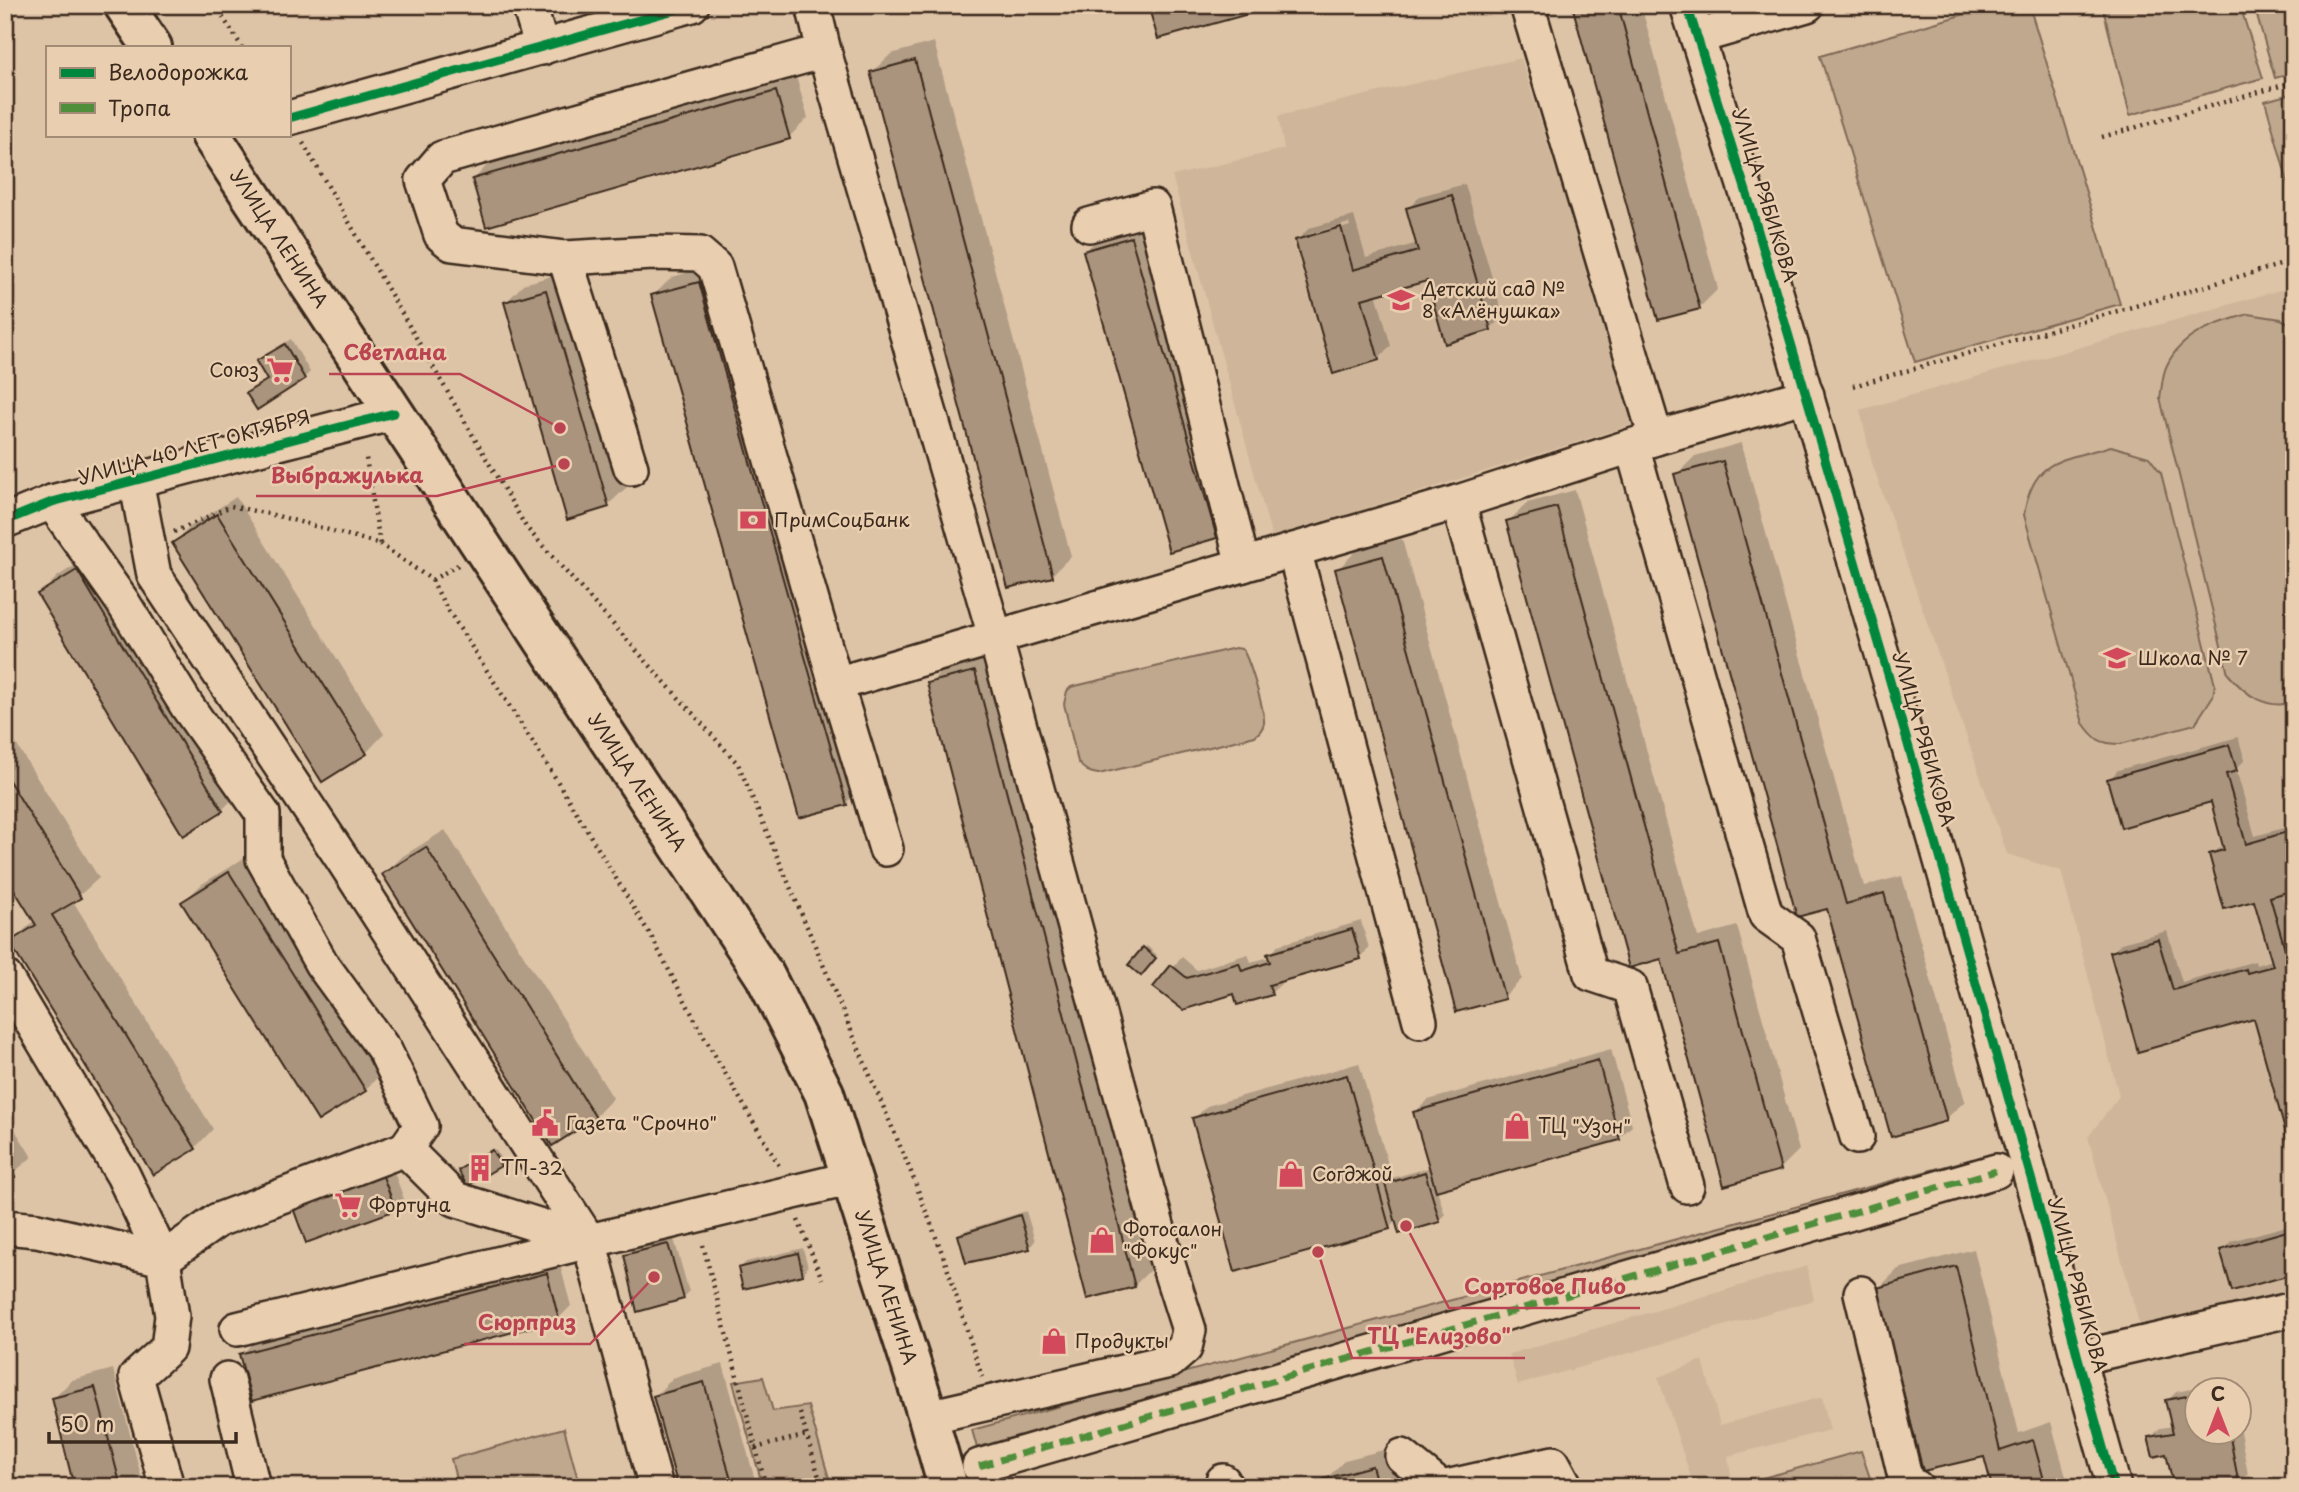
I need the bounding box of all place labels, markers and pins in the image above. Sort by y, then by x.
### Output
place label: Детский сад № 8 «Алёнушка» [1421,274,1565,324]
school or university icon: Детский сад № 8 «Алёнушка» [1386,285,1416,315]
callout: Светлана [329,332,460,374]
place label: Союз [209,355,259,383]
supermarket icon: Союз [265,355,295,385]
callout: Выбражулька [256,454,437,496]
bank icon: ПримСоцБанк [738,505,768,535]
place label: ПримСоцБанк [774,505,910,533]
school or university icon: Школа № 7 [2102,643,2132,673]
place label: Школа № 7 [2138,643,2248,671]
public building icon: Газета "Срочно" [530,1108,560,1138]
place label: Газета "Срочно" [566,1108,717,1136]
shop icon: ТЦ "Узон" [1502,1111,1532,1141]
place label: ТЦ "Узон" [1538,1111,1631,1139]
building icon: ТП-32 [465,1153,495,1183]
place label: ТП-32 [501,1153,563,1181]
shop icon: Согджой [1276,1159,1306,1189]
place label: Согджой [1312,1159,1393,1187]
supermarket icon: Фортуна [333,1190,363,1220]
place label: Фортуна [369,1190,451,1218]
place label: Фотосалон "Фокус" [1123,1214,1222,1264]
shop icon: Фотосалон "Фокус" [1087,1225,1117,1255]
callout: Сортовое Пиво [1449,1266,1640,1308]
callout: Сюрприз [464,1302,590,1344]
callout: ТЦ "Елизово" [1352,1316,1525,1358]
shop icon: Продукты [1039,1326,1069,1356]
place label: Продукты [1075,1326,1169,1354]

